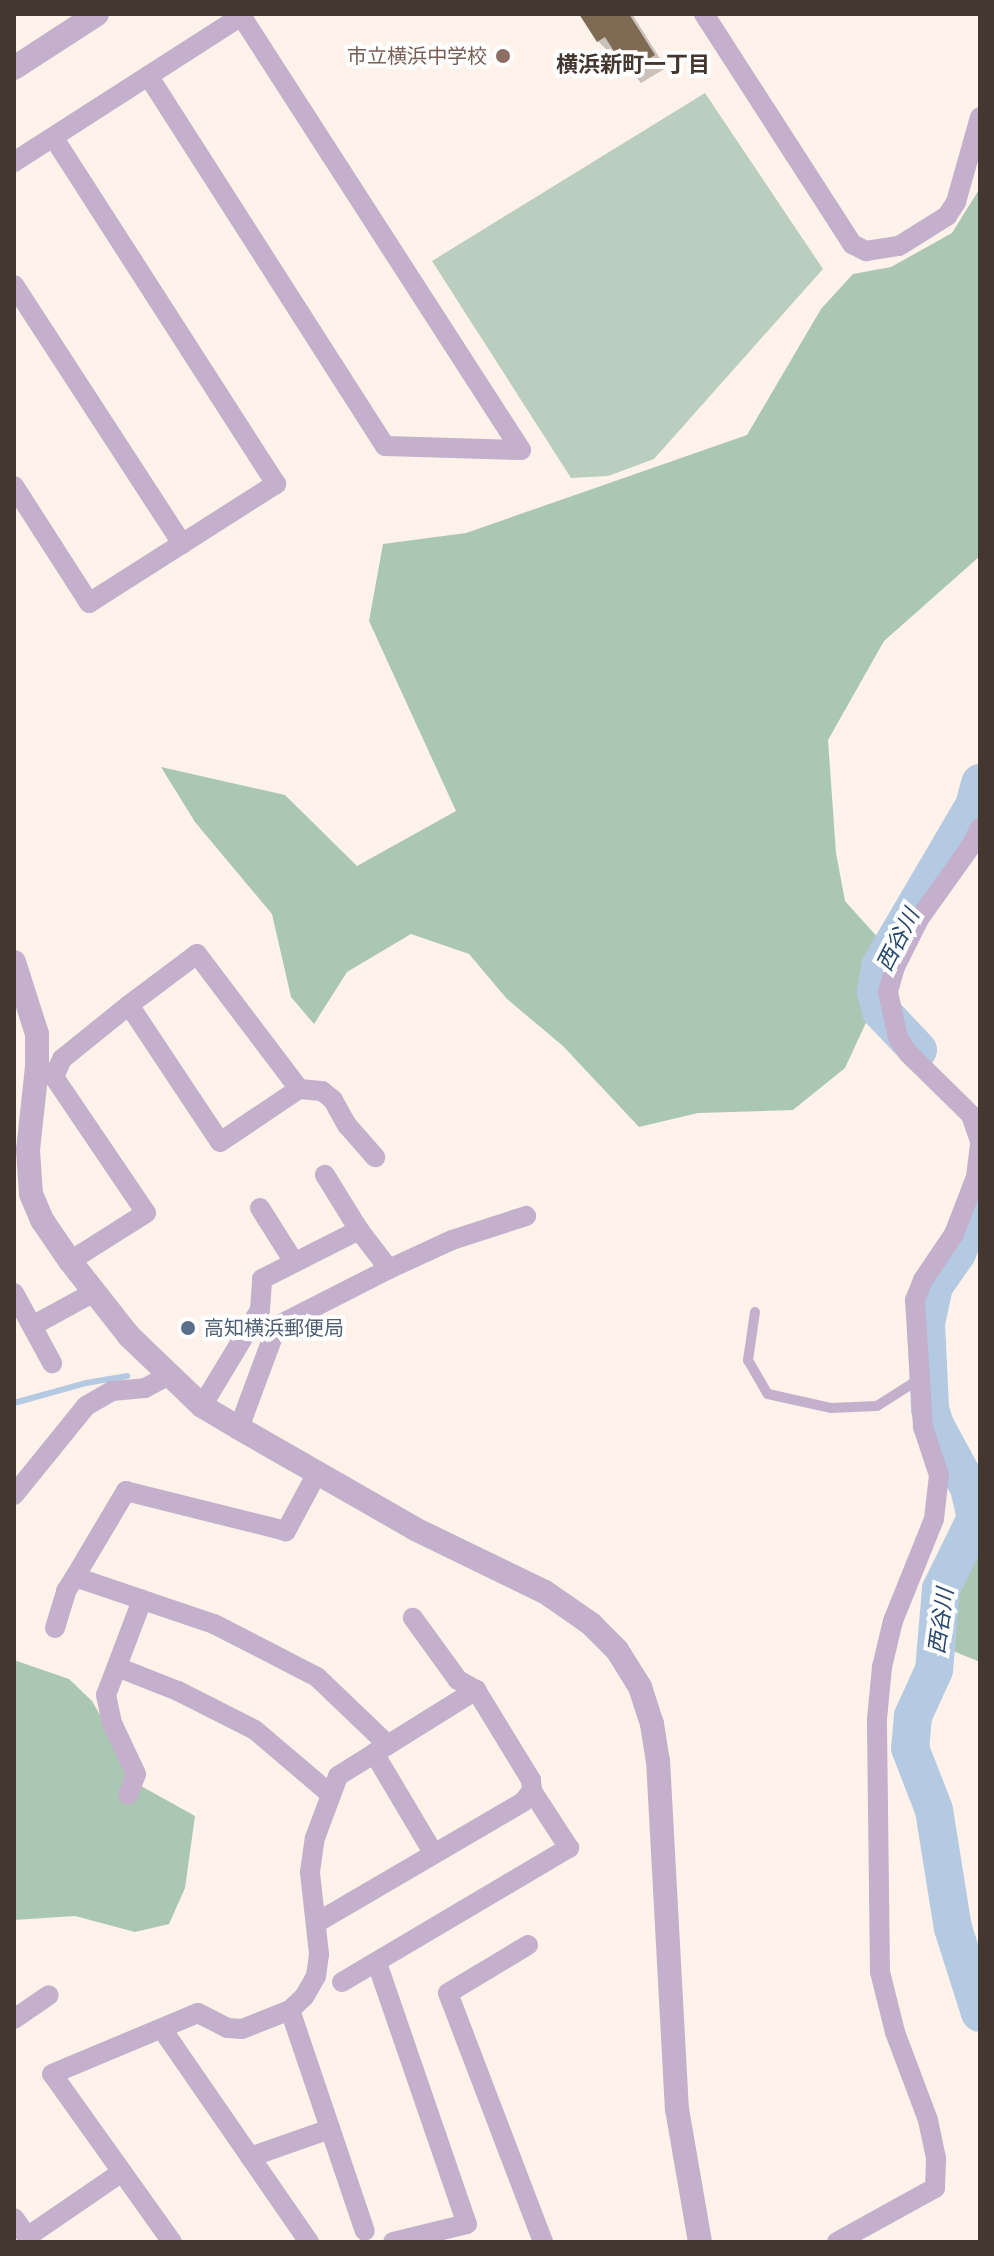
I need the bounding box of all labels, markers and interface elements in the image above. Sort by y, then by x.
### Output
place label: 市立横浜中学校 [347,44,487,68]
marker: 市立横浜中学校 [494,47,512,65]
district label: 横浜新町一丁目 [556,52,710,78]
water label: 西谷川 [871,905,925,975]
place label: 高知横浜郵便局 [204,1316,344,1340]
marker: 高知横浜郵便局 [179,1319,197,1337]
water label: 西谷川 [923,1586,959,1656]

